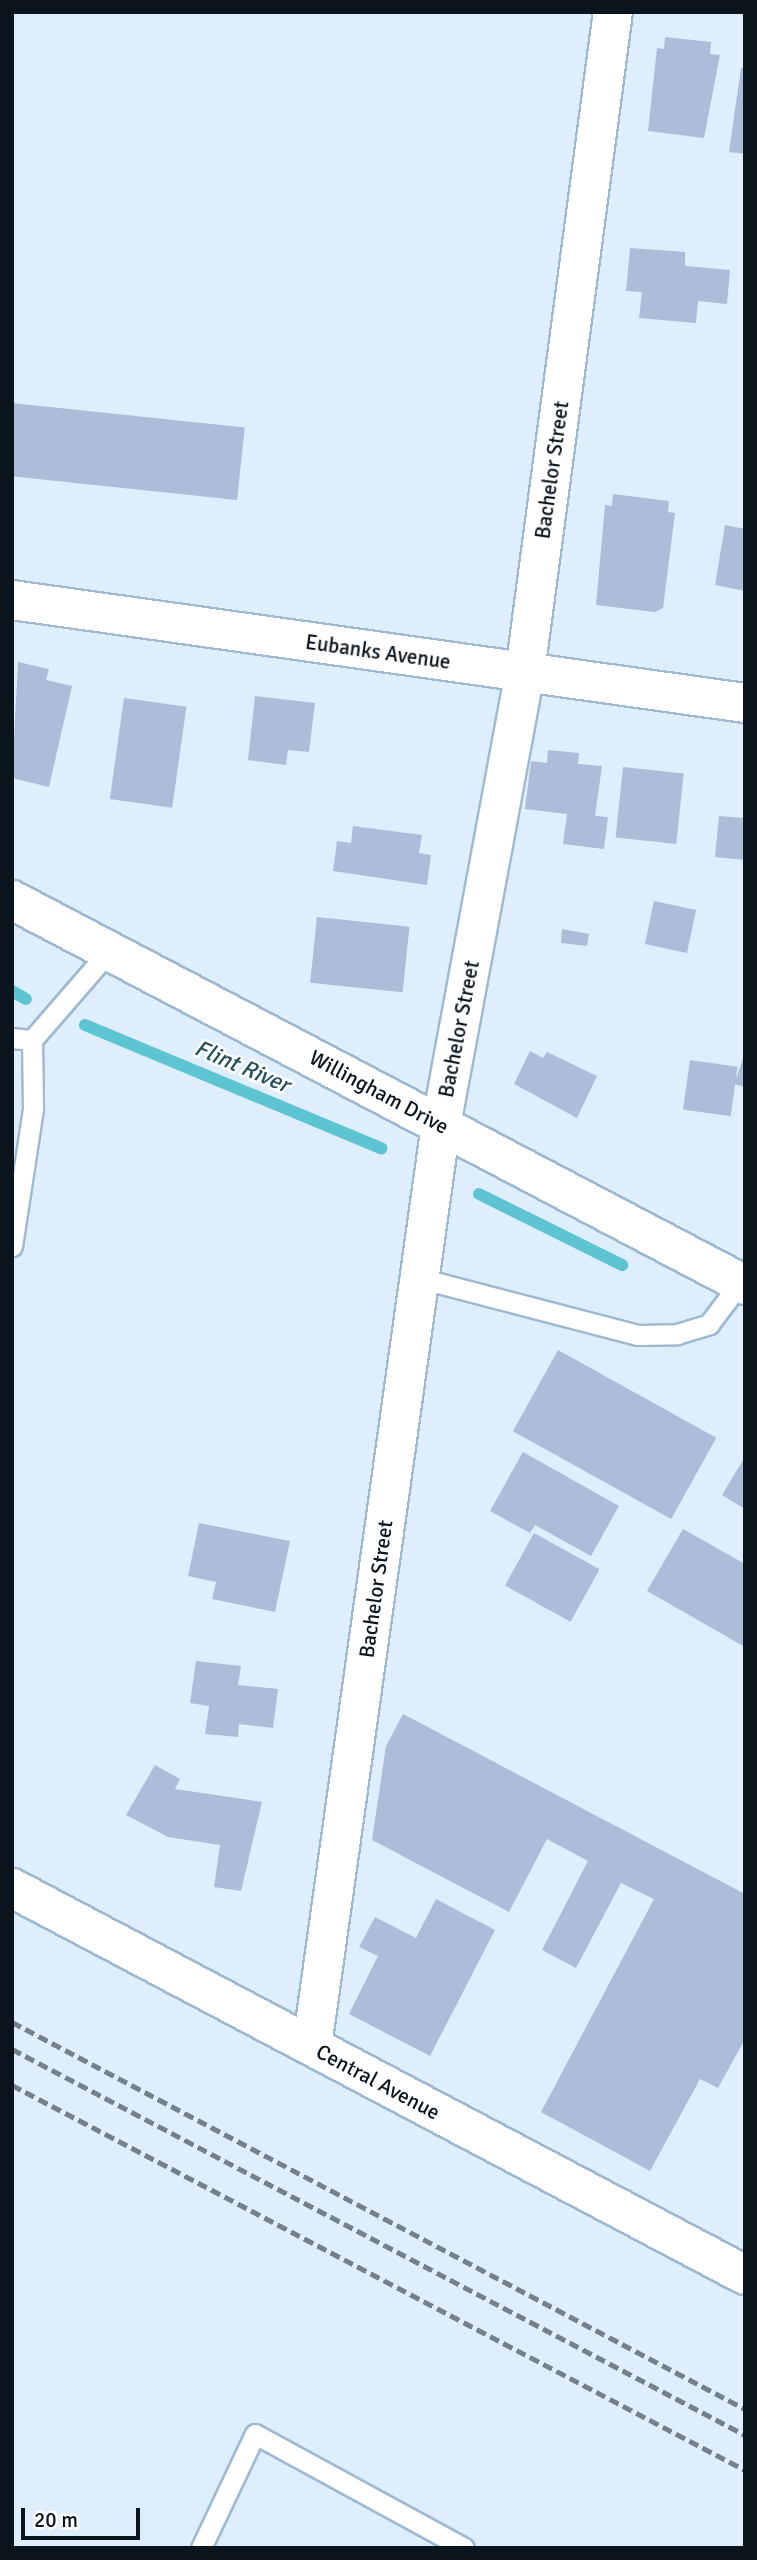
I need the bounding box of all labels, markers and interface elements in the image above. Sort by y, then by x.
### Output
street label: Bachelor Street [530,399,574,541]
street label: Eubanks Avenue [304,629,452,675]
street label: Bachelor Street [433,958,485,1100]
water label: Flint River [190,1035,294,1099]
street label: Willingham Drive [305,1045,453,1139]
street label: Bachelor Street [354,1518,398,1660]
street label: Central Avenue [312,2039,444,2125]
scale bar [24,2494,144,2538]
text: 20 m [34,2507,78,2533]

